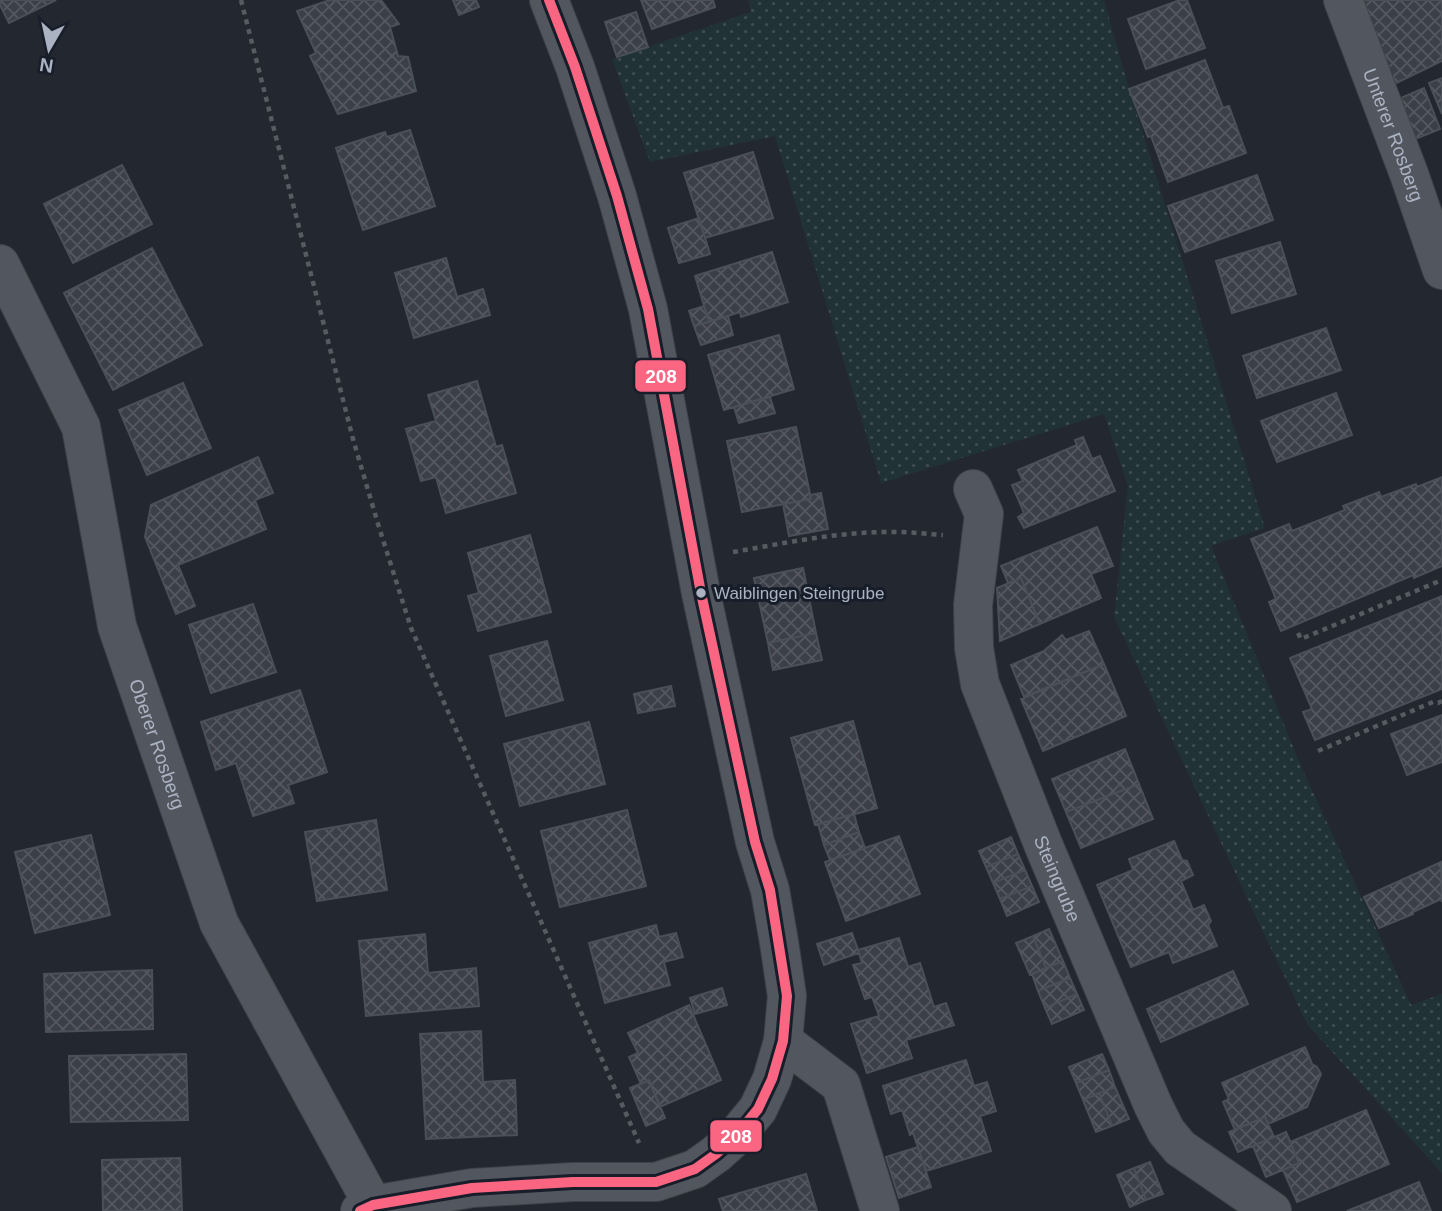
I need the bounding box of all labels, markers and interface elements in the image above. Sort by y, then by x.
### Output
north arrow [14,14,84,84]
text: N [38,54,55,77]
street label: Unterer Rosberg [1359,65,1428,204]
line badge: 208 [634,359,687,393]
text: 208 [645,366,677,387]
place label: Waiblingen Steingrube [714,584,884,603]
marker: Waiblingen Steingrube [694,586,708,600]
street label: Oberer Rosberg [125,676,190,812]
street label: Steingrube [1030,832,1085,925]
line badge: 208 [709,1119,763,1153]
text: 208 [720,1126,752,1147]

